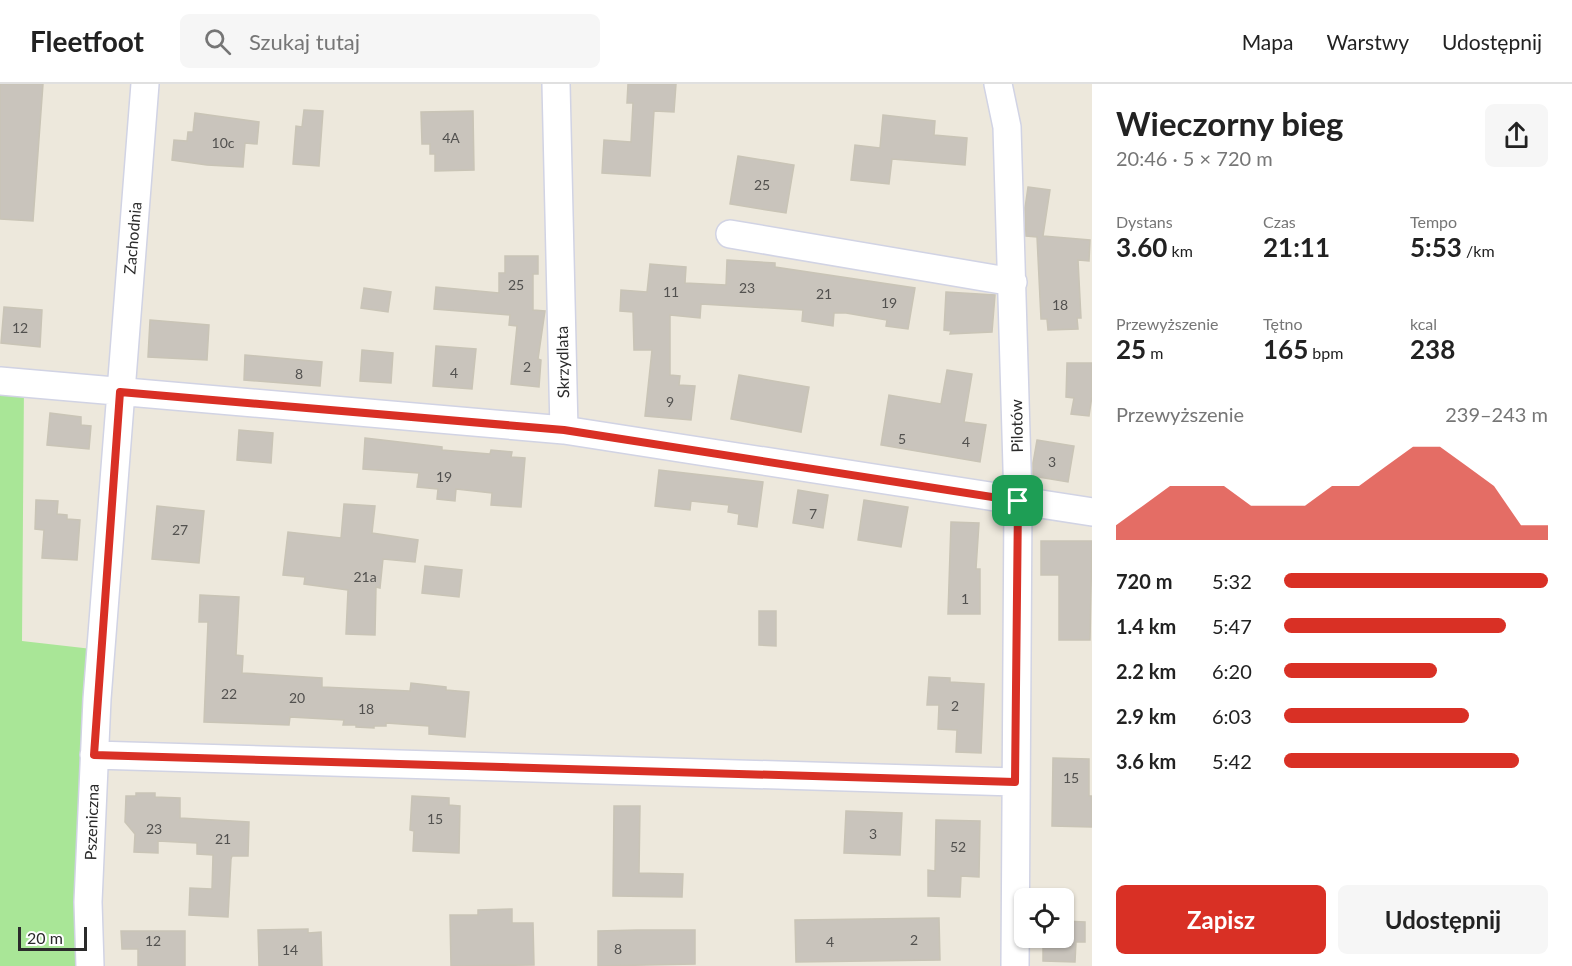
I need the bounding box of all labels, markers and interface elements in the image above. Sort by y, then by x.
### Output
search box [180,14,600,68]
text: Fleetfoot [30,24,144,58]
icon: search [201,25,234,58]
text: Szukaj tutaj [249,28,360,55]
text: Mapa [1242,29,1294,54]
text: Warstwy [1327,29,1409,54]
text: Udostępnij [1442,29,1542,54]
text: Wieczorny bieg [1116,103,1343,143]
button: share [1485,104,1548,167]
house number: 4A [442,129,460,146]
house number: 10c [212,134,235,151]
text: 20:46 · 5 × 720 m [1116,146,1273,170]
house number: 25 [754,176,770,193]
street label: Zachodnia [119,201,145,275]
text: Dystans [1116,212,1173,231]
text: Czas [1263,212,1296,231]
text: Tempo [1410,212,1457,231]
text: 3.60 [1116,231,1167,263]
text: 21:11 [1263,231,1330,263]
text: 5:53 [1410,231,1462,263]
text: km [1167,241,1193,260]
text: /km [1462,241,1495,260]
house number: 25 [508,276,524,293]
house number: 23 [739,279,755,296]
house number: 11 [663,283,679,300]
house number: 21 [816,285,832,302]
house number: 19 [881,294,897,311]
house number: 18 [1052,296,1068,313]
text: Przewyższenie [1116,314,1218,333]
text: Tętno [1263,314,1303,333]
text: kcal [1410,314,1437,333]
house number: 12 [12,319,28,336]
street label: Skrzydlata [552,326,572,398]
text: 25 [1116,333,1146,365]
text: 165 [1263,333,1308,365]
text: 238 [1410,333,1455,365]
text: m [1146,343,1163,362]
text: bpm [1308,343,1343,362]
house number: 2 [523,358,531,375]
house number: 4 [450,364,458,381]
house number: 8 [295,365,303,382]
house number: 9 [666,393,674,410]
street label: Pilotów [1006,399,1026,453]
text: Przewyższenie [1116,402,1244,426]
text: 239–243 m [1445,402,1548,426]
house number: 5 [898,430,906,447]
house number: 4 [962,433,970,450]
house number: 3 [1048,453,1056,470]
house number: 19 [436,468,452,485]
pin [992,475,1043,526]
icon: arrive [1001,484,1034,517]
house number: 7 [809,505,817,522]
house number: 27 [172,521,188,538]
house number: 21a [353,568,377,585]
text: 720 m [1116,569,1172,593]
text: 5:32 [1212,569,1252,593]
house number: 1 [961,590,969,607]
text: 1.4 km [1116,614,1176,638]
text: 5:47 [1212,614,1252,638]
text: 2.2 km [1116,659,1176,683]
text: 6:20 [1212,659,1252,683]
house number: 22 [221,685,237,702]
house number: 20 [289,689,305,706]
house number: 2 [951,697,959,714]
house number: 18 [358,700,374,717]
text: 2.9 km [1116,704,1176,728]
text: 6:03 [1212,704,1252,728]
text: 3.6 km [1116,749,1176,773]
text: 5:42 [1212,749,1252,773]
house number: 15 [1063,769,1079,786]
street label: Pszeniczna [80,783,102,861]
house number: 15 [427,810,443,827]
house number: 23 [146,820,162,837]
house number: 3 [869,825,877,842]
house number: 21 [215,830,231,847]
house number: 52 [950,838,966,855]
button: Zapisz [1116,885,1326,954]
button: Udostępnij [1338,885,1548,954]
map controls [1014,888,1074,948]
button: locate [1014,888,1074,948]
scale bar [18,924,87,952]
text: 20 m [27,928,63,947]
house number: 2 [910,931,918,948]
house number: 12 [145,932,161,949]
house number: 4 [826,933,834,950]
house number: 8 [614,940,622,957]
house number: 14 [282,941,298,958]

